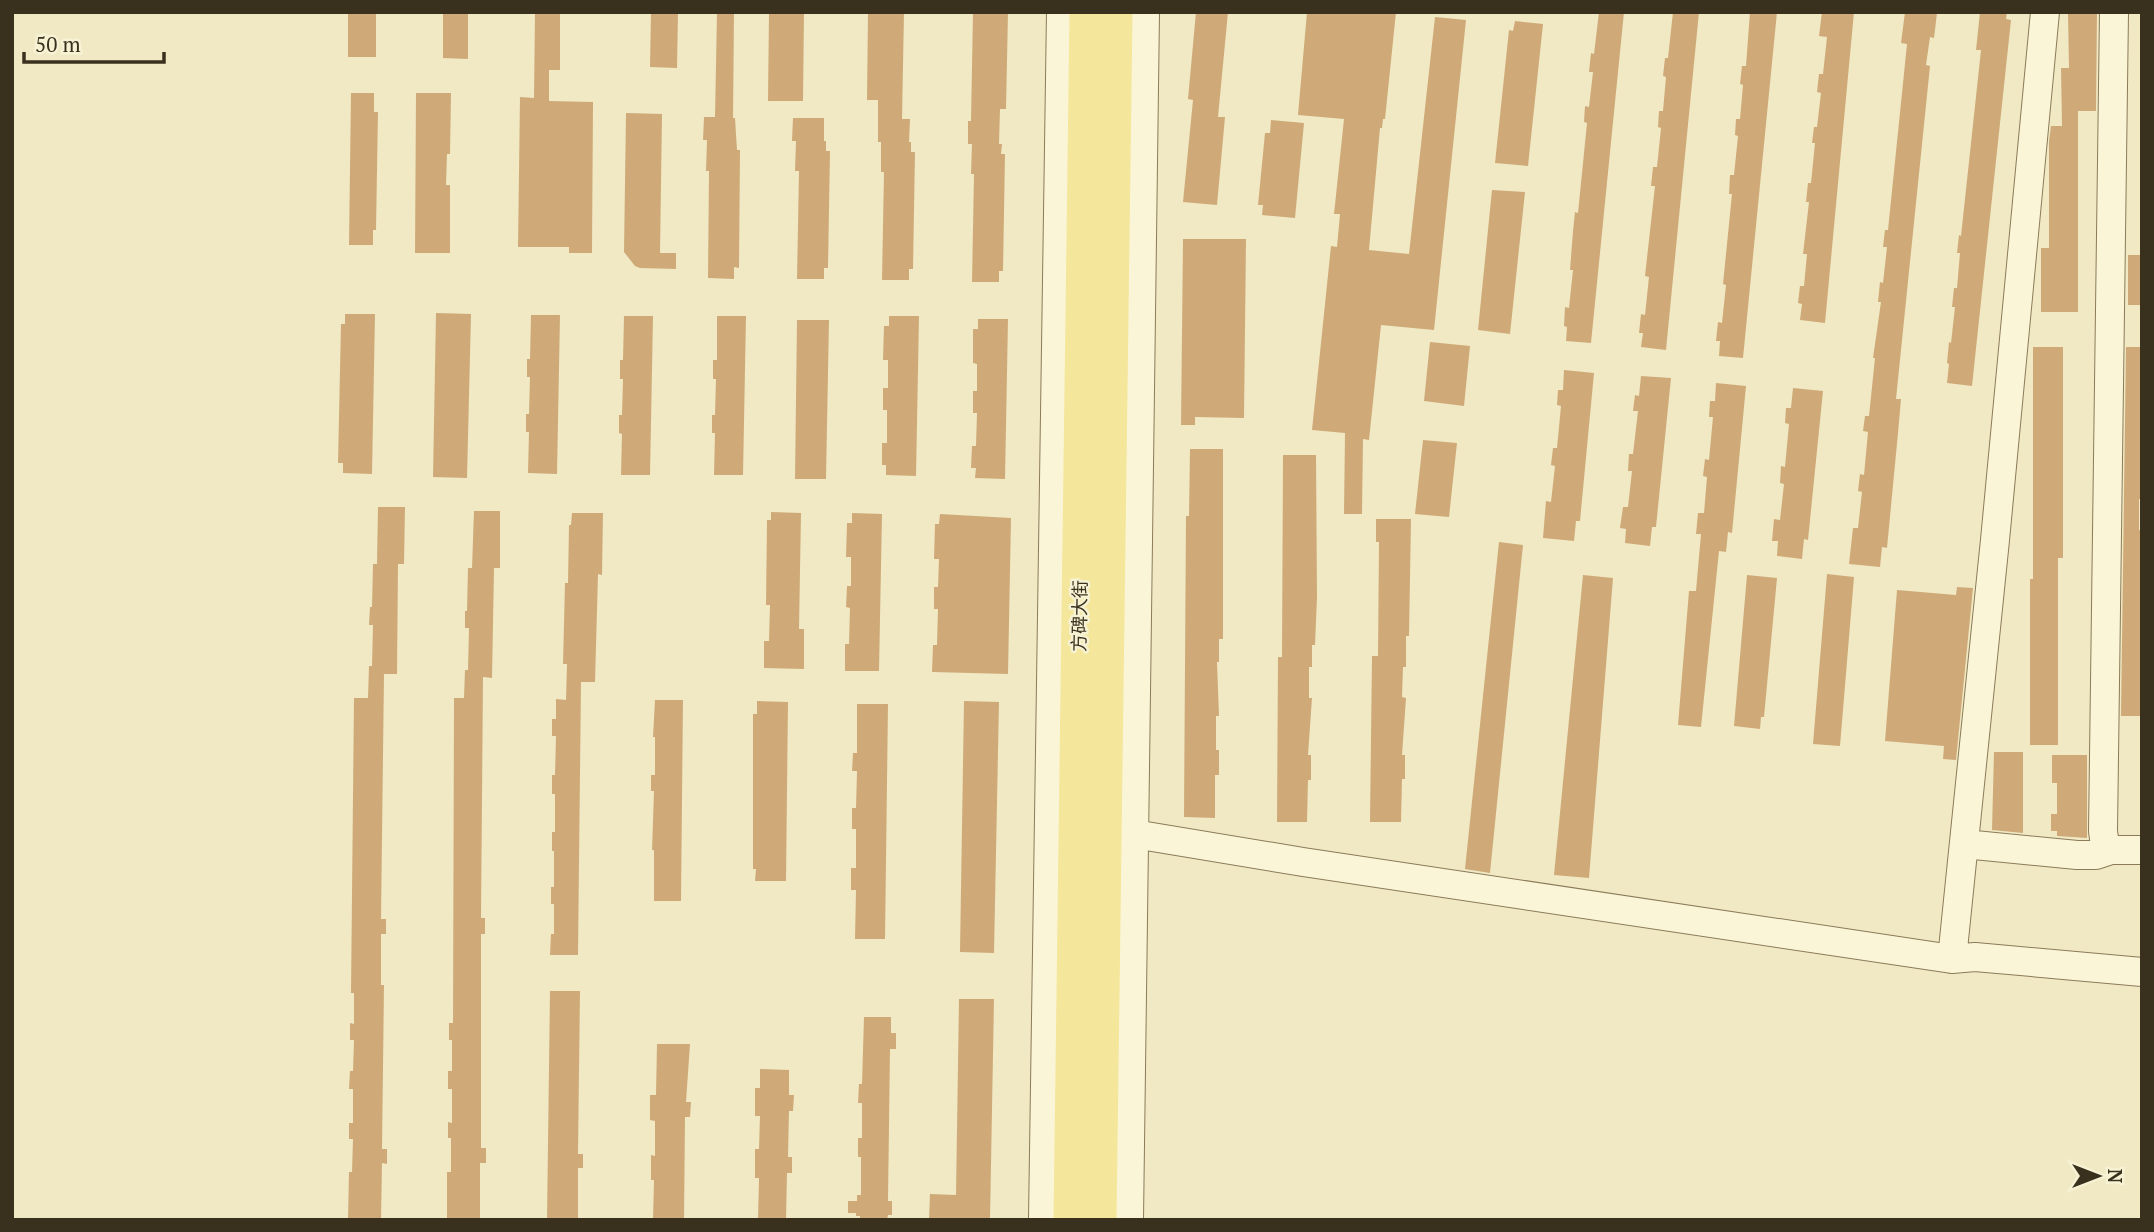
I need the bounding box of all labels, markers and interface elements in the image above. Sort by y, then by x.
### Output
scale bar [24,21,164,65]
text: 50 m [35,30,81,58]
street label: 方碑大街 [1066,580,1092,652]
north arrow [2063,1141,2133,1211]
text: N [2103,1169,2128,1184]

